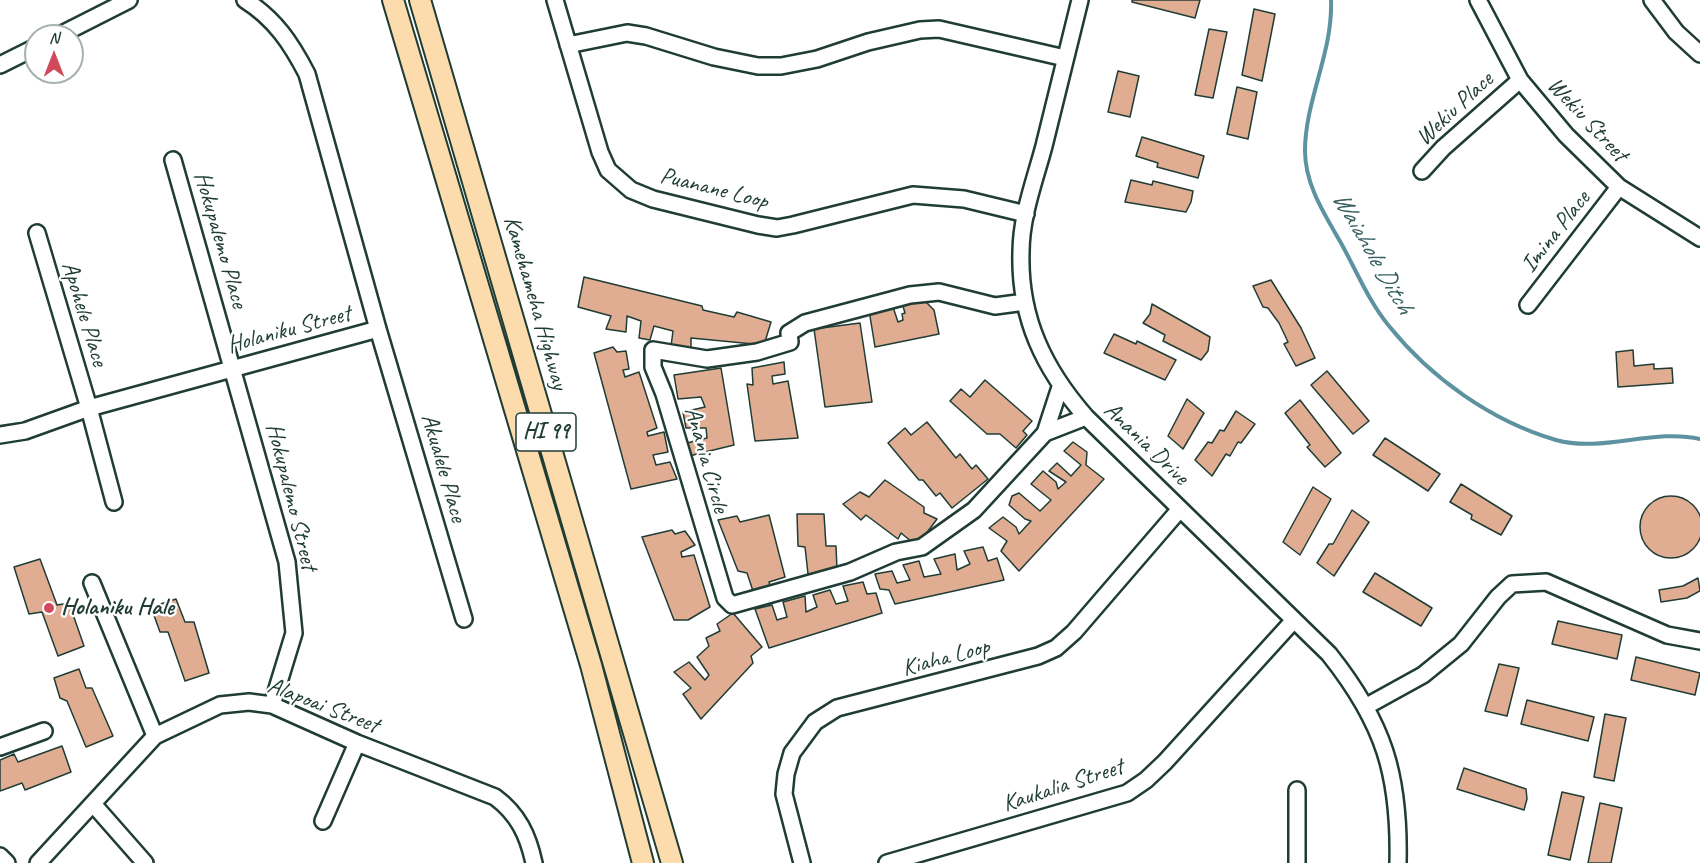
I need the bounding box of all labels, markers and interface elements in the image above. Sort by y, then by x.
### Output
north arrow [24,24,84,84]
text: N [49,28,59,48]
street label: Wekiu Place [1410,66,1500,152]
street label: Wekiu Street [1540,72,1634,168]
street label: Puanane Loop [657,162,771,216]
street label: Hokupalemo Place [187,169,253,311]
street label: Imina Place [1515,185,1597,279]
water label: Waiahole Ditch [1325,186,1419,320]
street label: Kamehameha Highway [496,213,574,393]
street label: Apohele Place [54,258,114,370]
street label: Holaniku Street [224,300,354,360]
street label: Anania Drive [1097,396,1195,492]
street label: Anania Circle [677,404,735,516]
street label: Akualele Place [414,411,472,525]
road number: HI 99 [516,413,576,451]
street label: Hokupalemo Street [259,421,323,573]
place label: Holaniku Hale [61,594,174,622]
marker: Holaniku Hale [42,601,56,615]
street label: Kiaha Loop [899,633,993,683]
street label: Alapoai Street [263,672,383,740]
street label: Kaukalia Street [999,753,1127,819]

